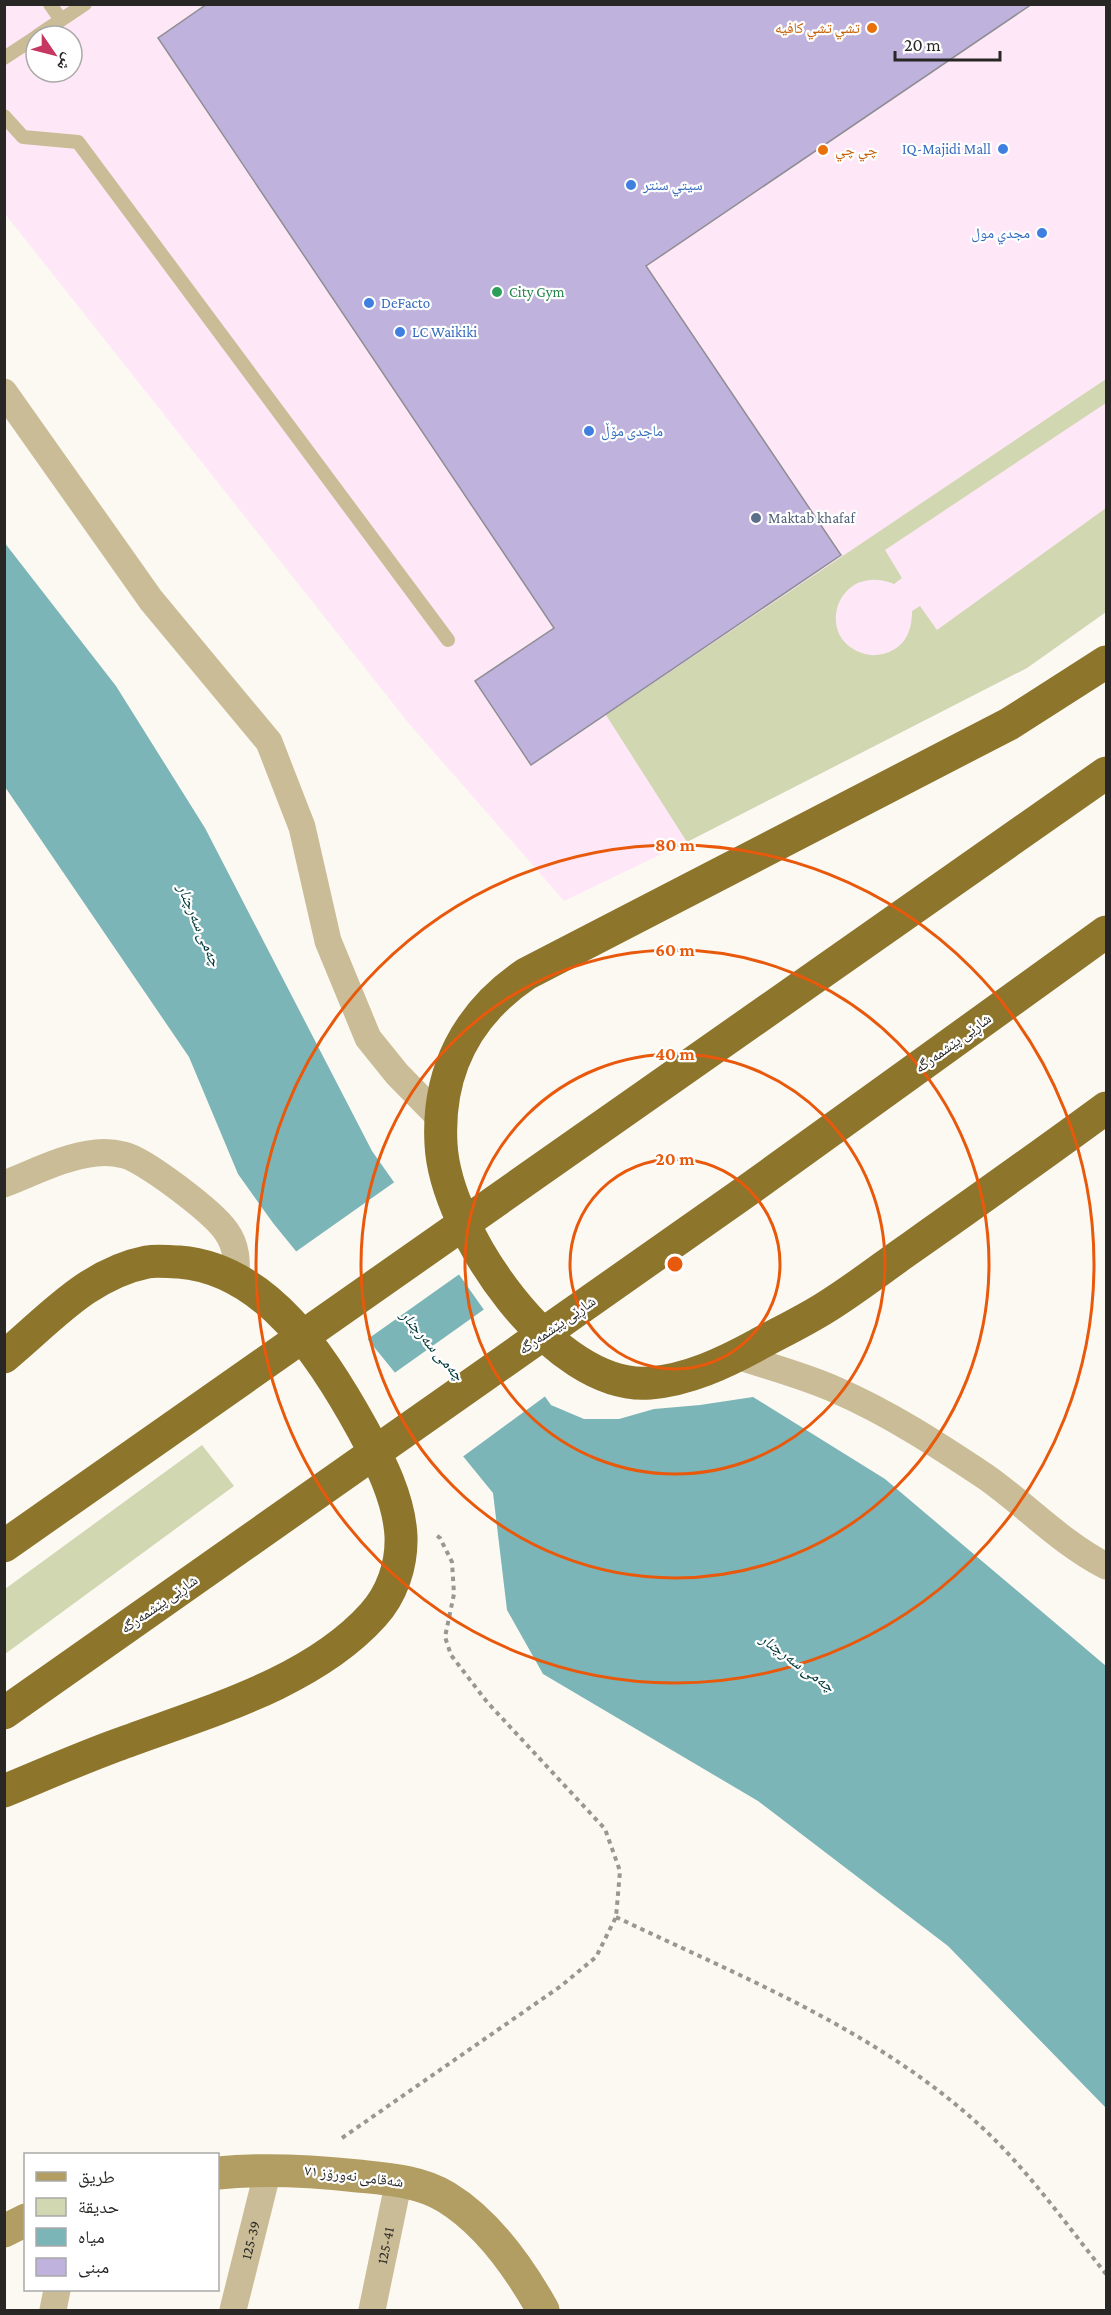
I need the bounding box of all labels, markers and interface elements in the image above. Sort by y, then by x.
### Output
place label: تشي تشي كافيه [775,20,861,40]
marker: تشي تشي كافيه [865,21,879,35]
north arrow [24,24,84,84]
scale bar [895,24,1000,62]
text: 20 m [904,35,941,55]
text: ش [53,50,78,74]
place label: IQ-Majidi Mall [902,141,991,158]
place label: چي چي [835,142,878,162]
marker: IQ-Majidi Mall [996,142,1010,156]
marker: چي چي [816,143,830,157]
place label: سيتي سنتر [642,177,703,197]
marker: سيتي سنتر [624,178,638,192]
place label: مجدي مول [971,225,1030,245]
marker: مجدي مول [1035,226,1049,240]
place label: City Gym [509,284,565,301]
marker: City Gym [490,285,504,299]
place label: DeFacto [381,295,430,311]
marker: DeFacto [362,296,376,310]
place label: LC Waikiki [412,324,477,340]
marker: LC Waikiki [393,325,407,339]
place label: ماجدی مۆڵ [601,422,663,441]
marker: ماجدی مۆڵ [582,424,596,438]
place label: Maktab khafaf [768,510,856,526]
marker: Maktab khafaf [749,511,763,525]
text: 80 m [655,835,696,855]
water label: چەمی سەرچنار [172,881,225,970]
text: 60 m [655,940,695,960]
street label: شاڕێی پێشمەرگە [912,1010,997,1079]
text: 40 m [655,1044,695,1064]
text: 20 m [656,1149,695,1169]
centre of rings [665,1254,685,1274]
street label: شاڕێی پێشمەرگە [516,1293,601,1361]
water label: چەمی سەرچنار [395,1306,468,1386]
street label: شاڕێی پێشمەرگە [118,1572,203,1640]
water label: چەمی سەرچنار [755,1629,839,1697]
legend [24,2153,219,2291]
street label: شەقامی نەورۆز ٧١ [303,2162,404,2192]
text: طريق [78,2167,115,2188]
text: حديقة [78,2197,119,2217]
street label: 125-39 [238,2219,263,2261]
street label: 125-41 [374,2225,397,2265]
text: مياه [78,2227,105,2247]
text: مبنى [78,2257,109,2278]

